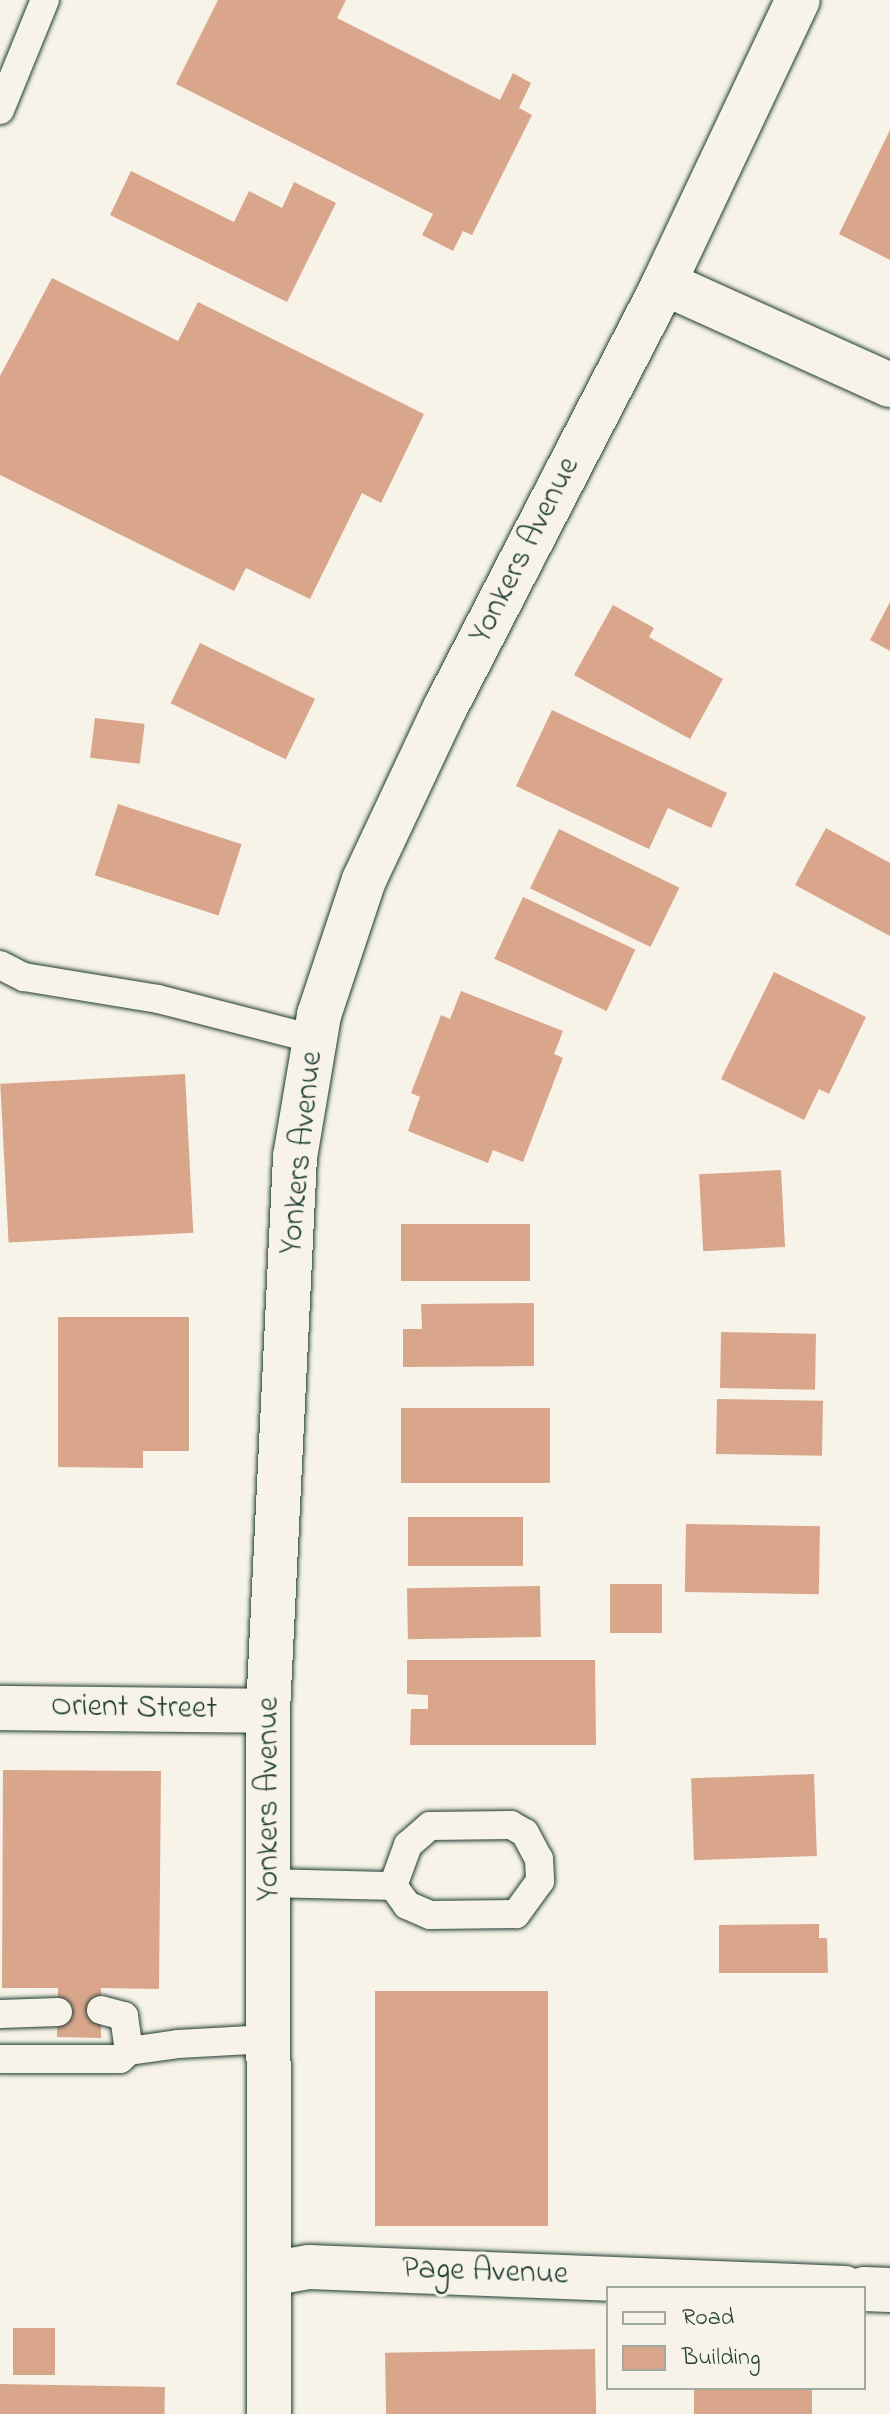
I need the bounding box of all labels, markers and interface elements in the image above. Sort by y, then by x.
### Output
street label: Yonkers Avenue [462,451,590,651]
street label: Yonkers Avenue [273,1049,333,1257]
street label: Orient Street [51,1688,217,1730]
street label: Yonkers Avenue [251,1697,289,1901]
street label: Page Avenue [401,2251,569,2295]
legend [606,2286,866,2390]
text: Road [682,2301,734,2336]
text: Building [682,2341,761,2376]

